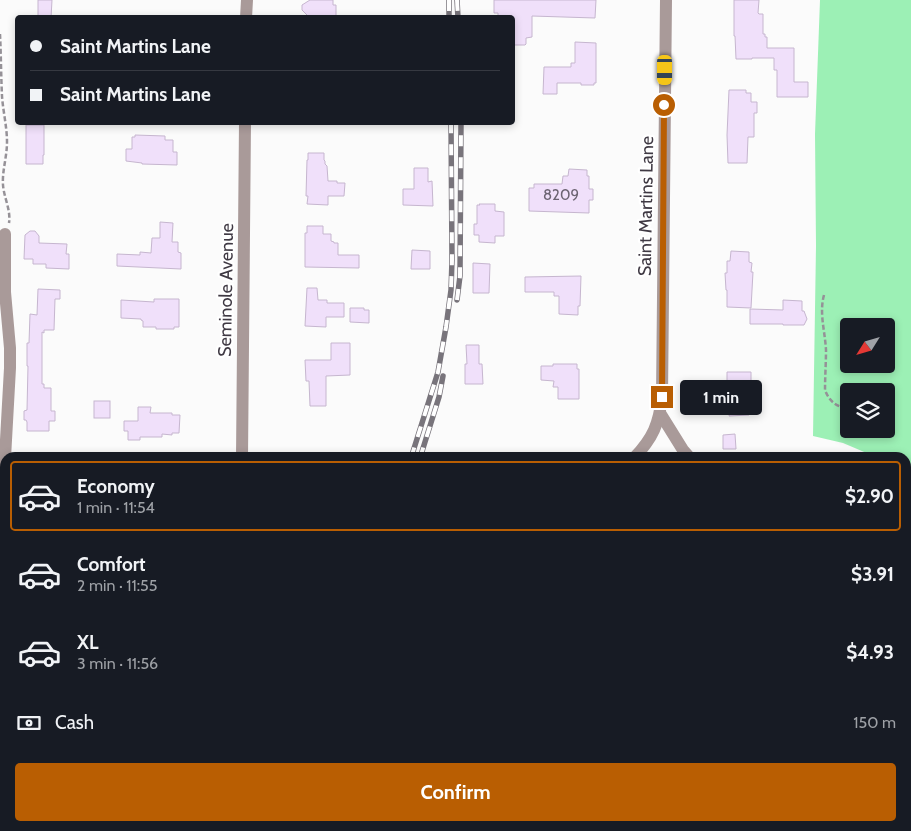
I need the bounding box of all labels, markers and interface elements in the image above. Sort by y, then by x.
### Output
text: Saint Martins Lane [60,35,211,58]
car [657,55,672,85]
text: Saint Martins Lane [60,83,211,106]
route start [653,94,675,116]
street label: Saint Martins Lane [634,136,658,276]
house number: 8209 [543,186,579,204]
street label: Seminole Avenue [214,223,238,357]
north arrow [840,318,895,372]
map controls [840,318,895,438]
callout: 1 min [680,380,762,414]
button: layers [840,383,895,438]
route end [651,386,673,408]
text: 1 min [703,388,739,407]
icon: car [17,474,62,519]
text: Economy [77,475,155,498]
text: $2.90 [845,485,894,508]
text: 1 min · 11:54 [77,498,155,517]
icon: car [17,552,62,597]
text: Comfort [77,553,146,576]
text: $3.91 [851,563,894,586]
text: 2 min · 11:55 [77,576,157,595]
icon: car [17,630,62,675]
text: XL [77,631,98,654]
text: $4.93 [846,641,894,664]
text: 3 min · 11:56 [77,654,158,673]
icon: cash [15,709,43,737]
text: Cash [55,711,94,734]
text: 150 m [853,713,896,732]
button: Confirm [15,763,896,821]

